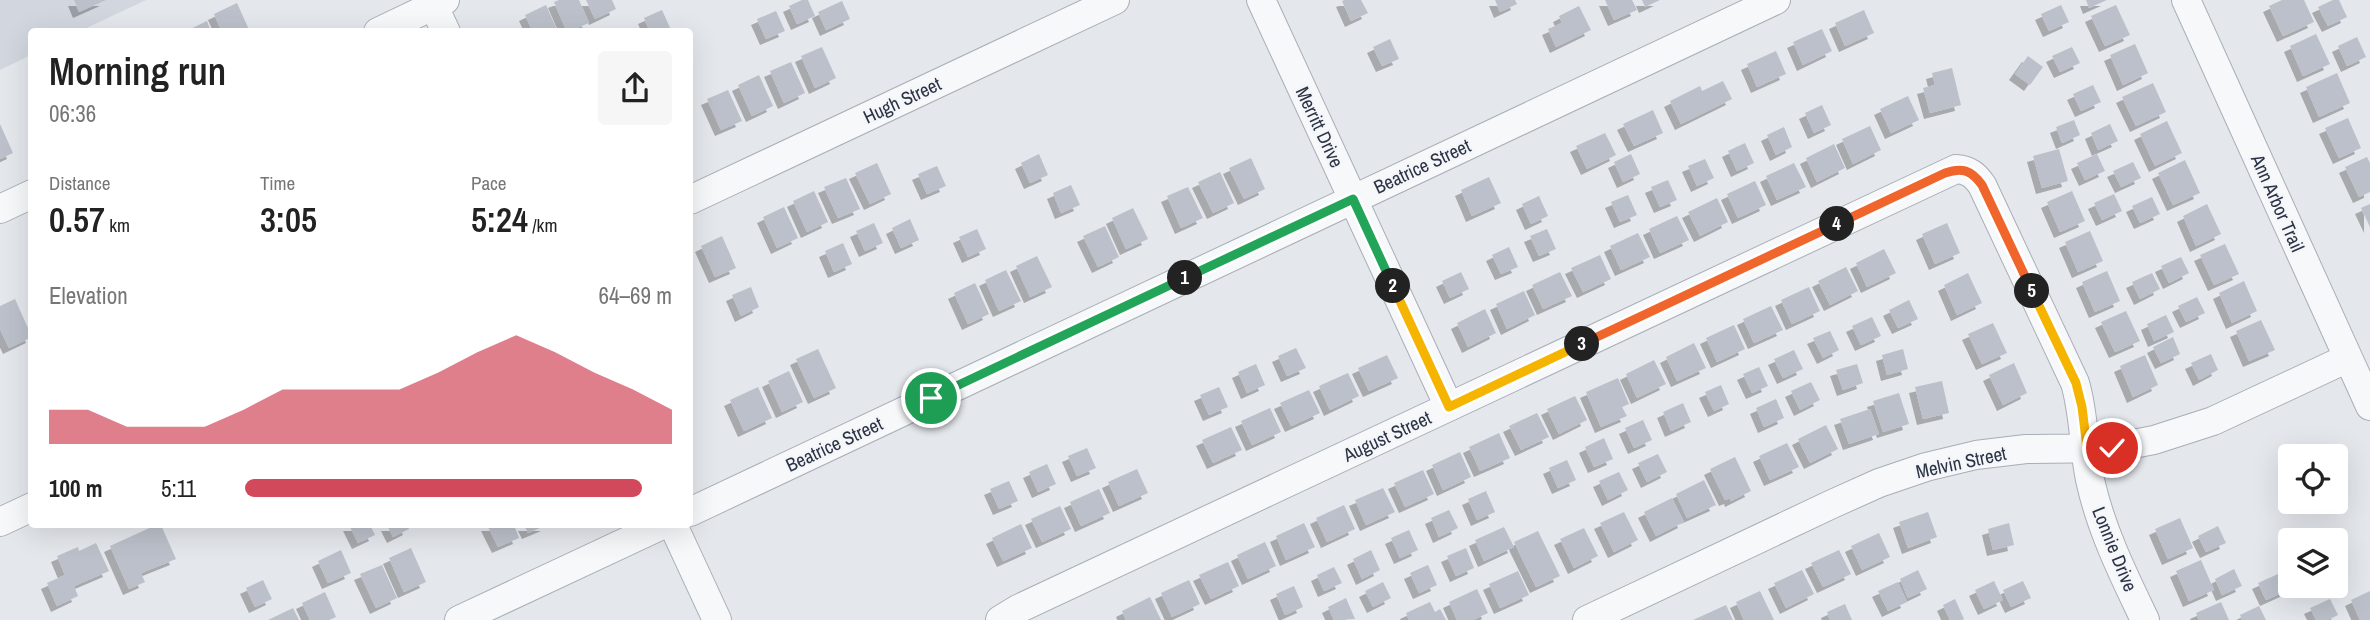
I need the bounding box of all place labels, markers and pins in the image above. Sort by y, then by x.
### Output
pin: 4 [1820,206,1854,242]
pin: 1 [1168,260,1202,296]
pin: 2 [1376,268,1410,304]
pin: 5 [2014,274,2050,308]
pin: 3 [1564,326,1600,362]
pin [901,368,961,428]
pin [2082,418,2142,478]

